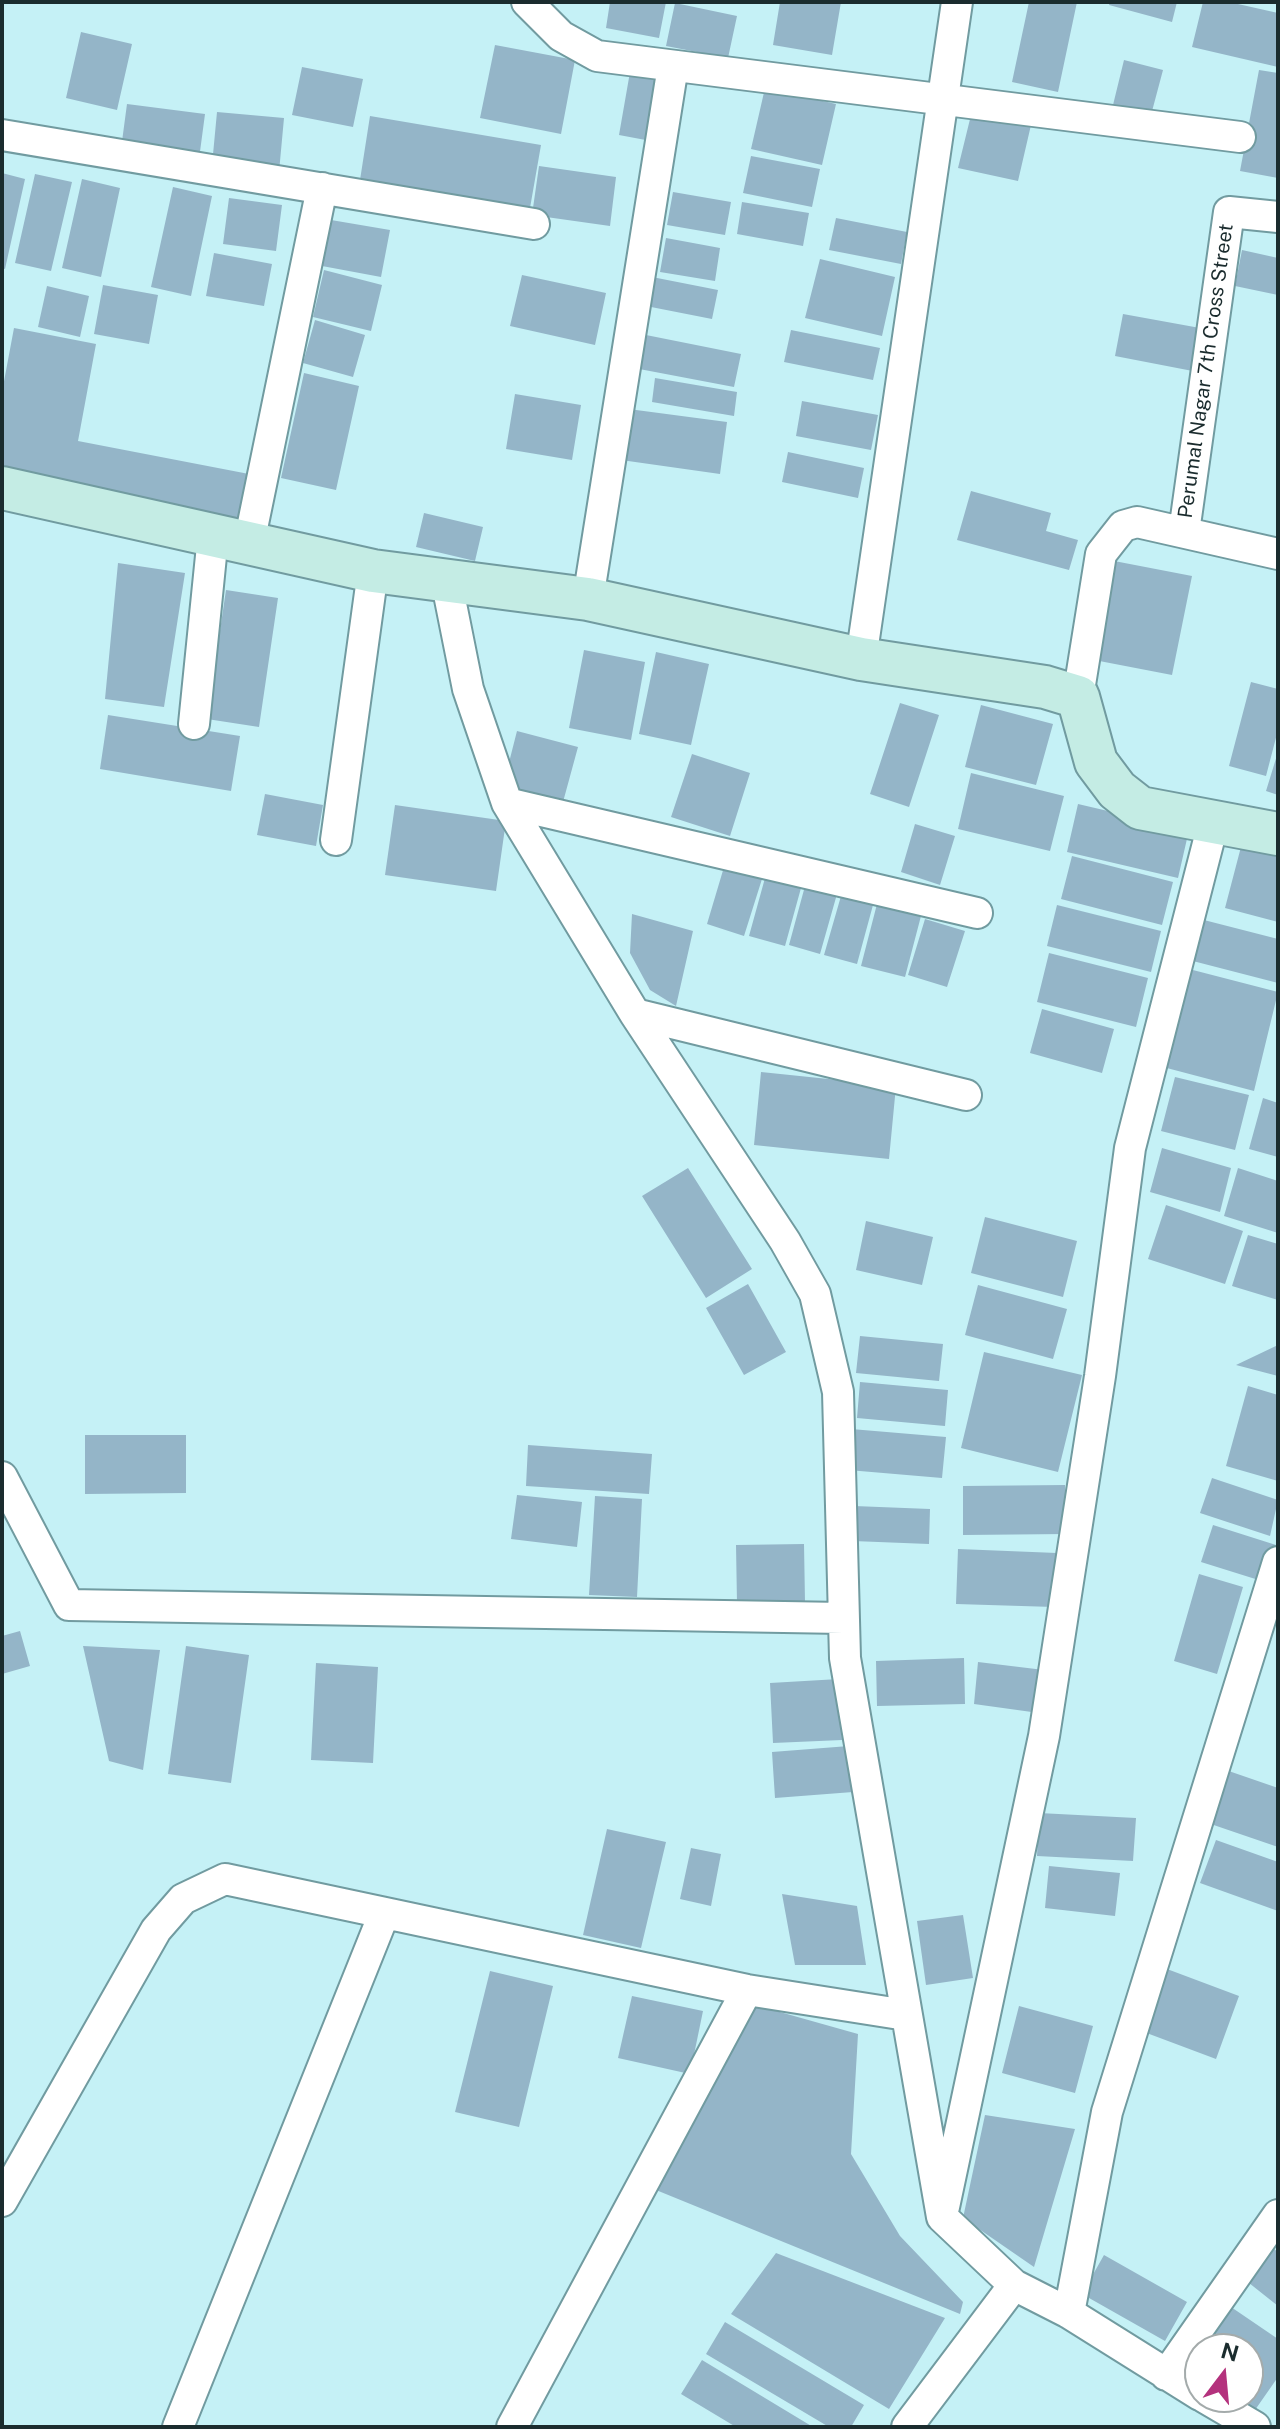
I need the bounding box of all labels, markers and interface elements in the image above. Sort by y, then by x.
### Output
street label: Perumal Nagar 7th Cross Street [1173,222,1239,520]
north arrow [1184,2333,1264,2413]
text: N [1218,2337,1242,2367]

